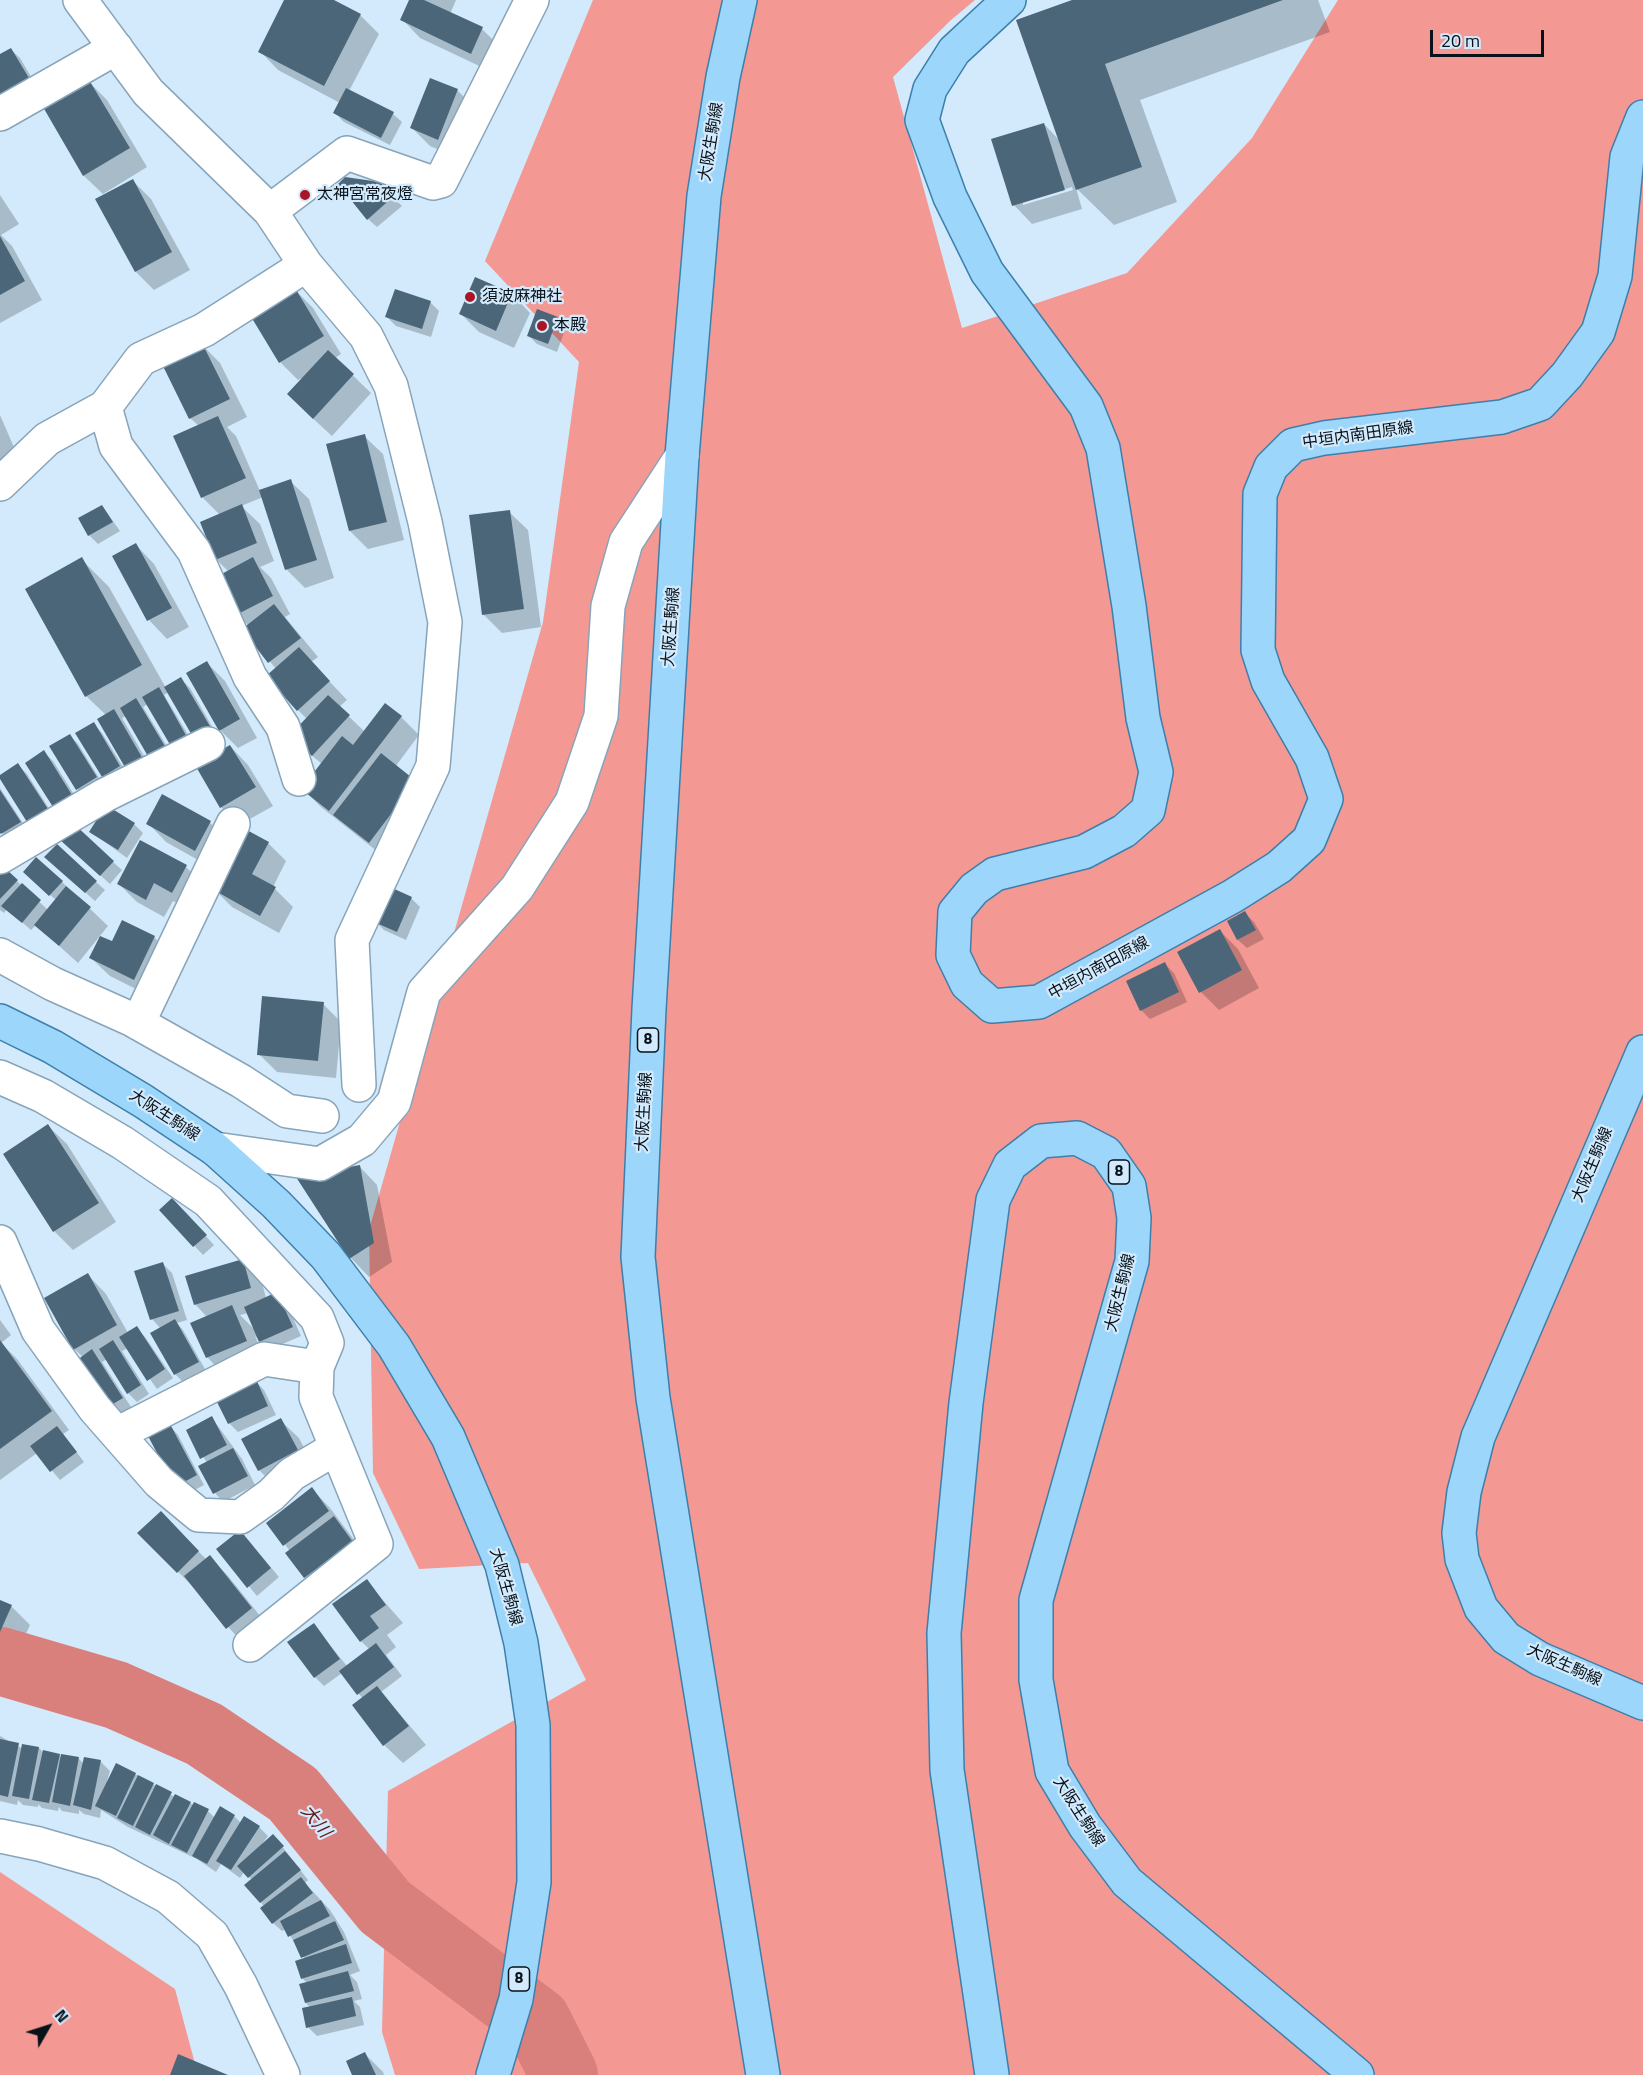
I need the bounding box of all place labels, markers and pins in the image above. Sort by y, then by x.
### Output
place label: 太神宮常夜燈 [317,185,413,205]
marker: 太神宮常夜燈 [298,188,312,202]
place label: 須波麻神社 [482,287,562,307]
marker: 須波麻神社 [463,290,477,304]
place label: 本殿 [554,316,586,336]
marker: 本殿 [535,319,549,333]

